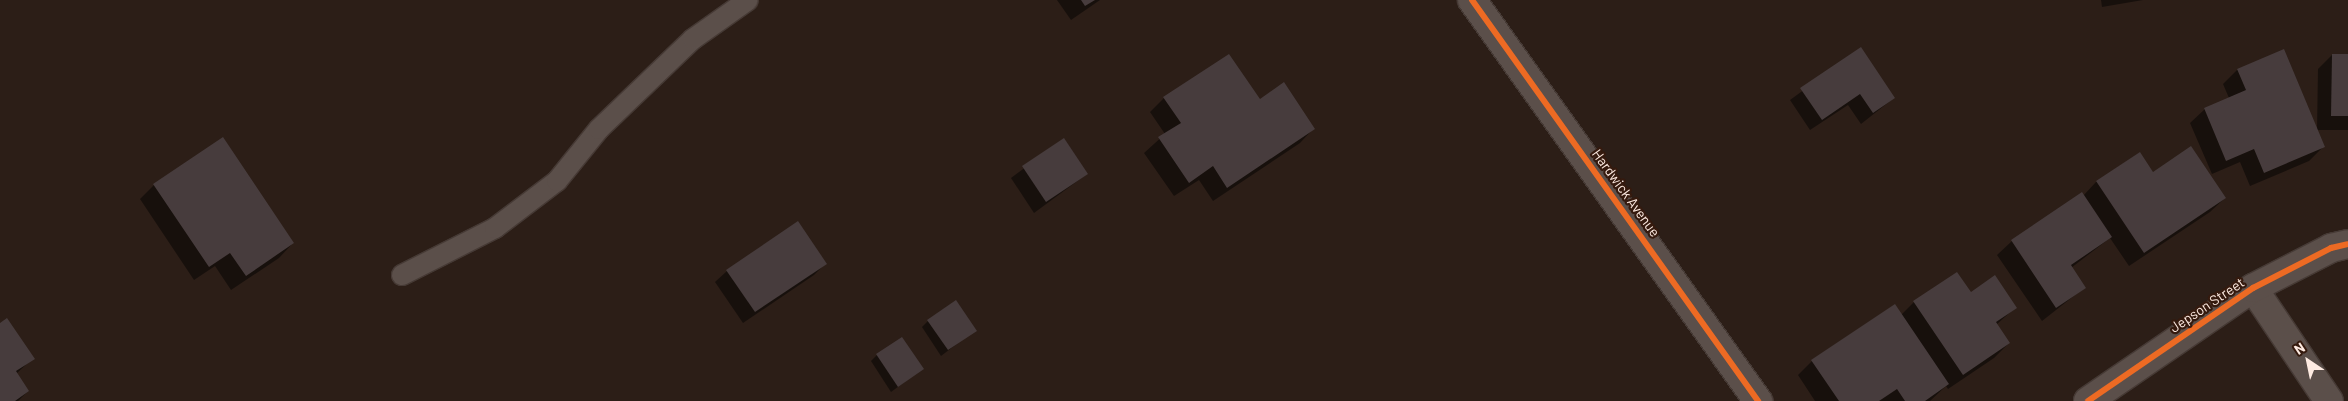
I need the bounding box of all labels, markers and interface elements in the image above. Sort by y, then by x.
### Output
street label: Hardwick Avenue [1589,146,1663,240]
street label: Jepson Street [2167,274,2247,336]
north arrow [2283,336,2333,386]
text: N [2291,338,2308,358]

